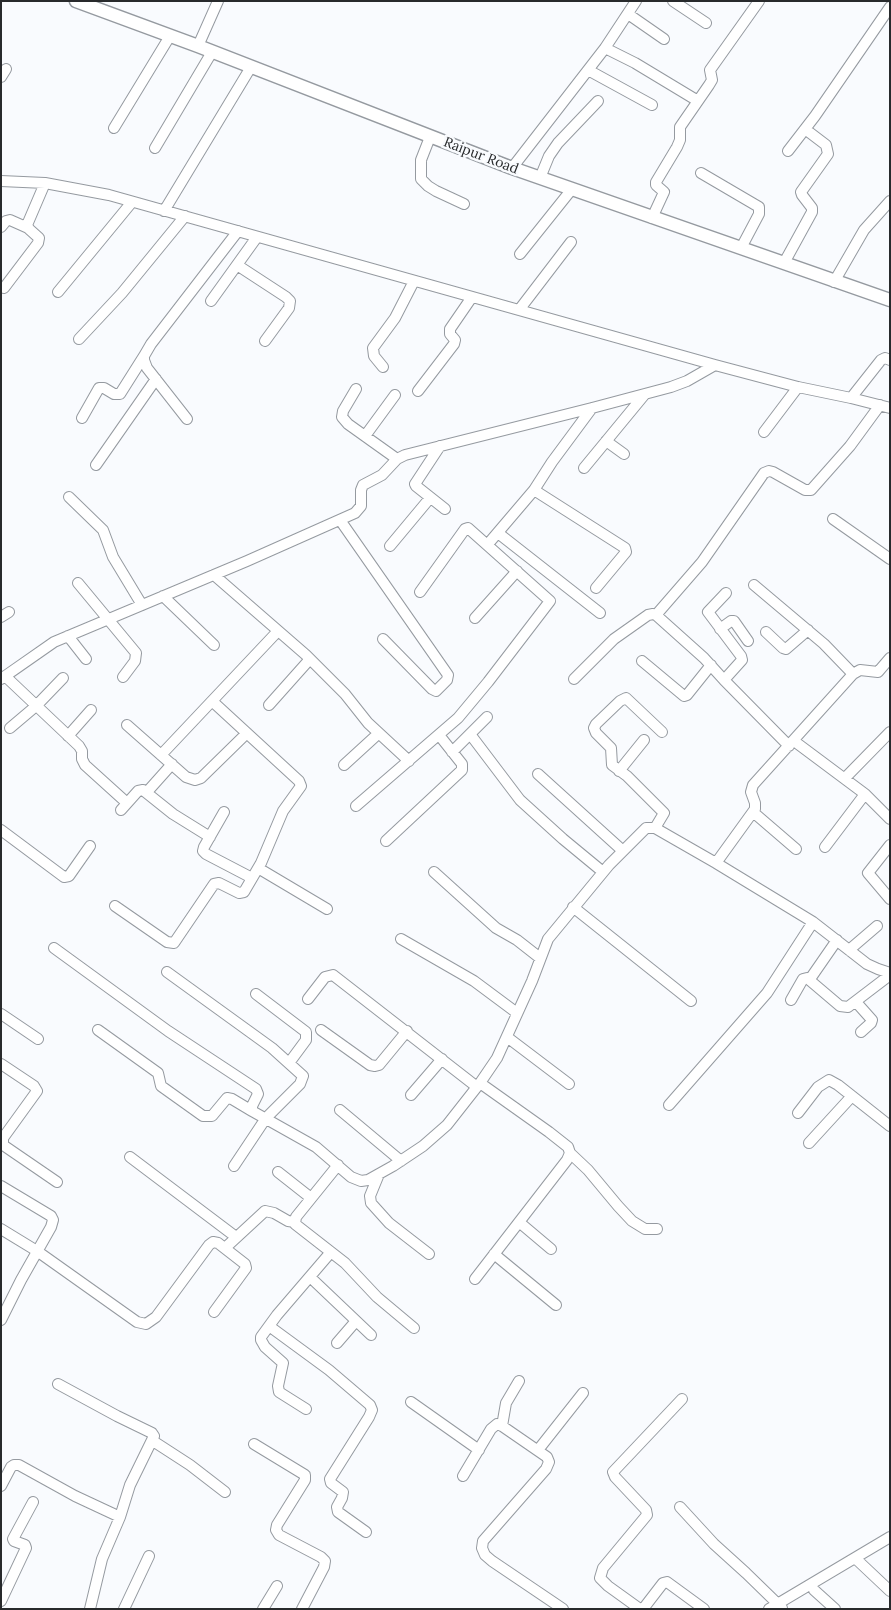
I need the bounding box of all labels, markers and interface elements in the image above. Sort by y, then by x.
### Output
street label: Raipur Road [441,134,521,178]

